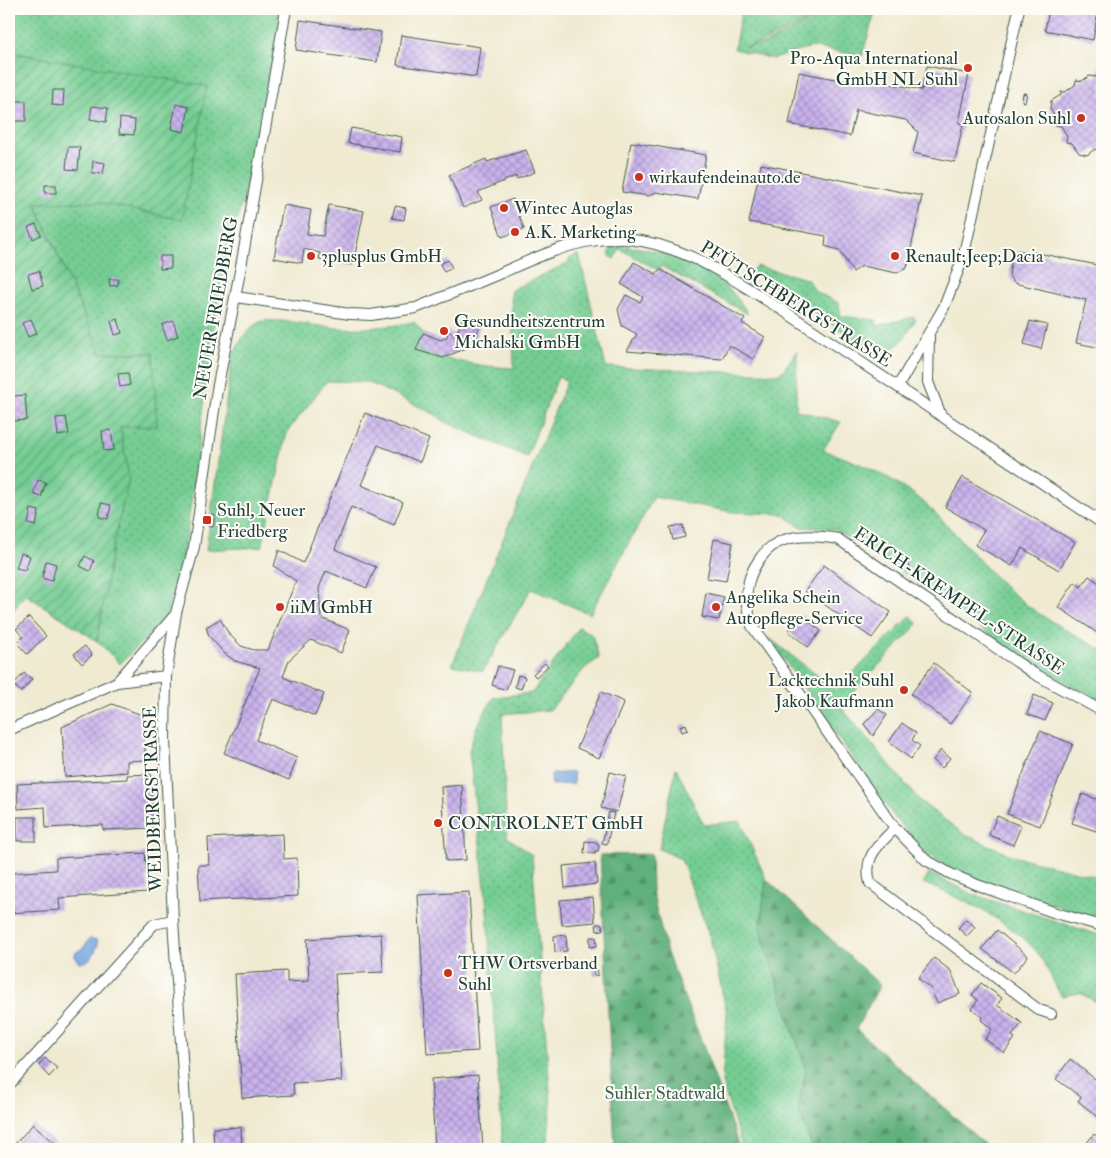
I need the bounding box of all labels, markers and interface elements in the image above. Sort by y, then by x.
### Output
place label: Pro-Aqua International GmbH NL Suhl [790,47,958,91]
marker: Pro-Aqua International GmbH NL Suhl [962,62,974,74]
place label: Autosalon Suhl [962,107,1071,130]
marker: Autosalon Suhl [1075,112,1087,124]
place label: wirkaufendeinauto.de [649,166,801,189]
marker: wirkaufendeinauto.de [633,171,645,183]
place label: Wintec Autoglas [513,197,633,220]
marker: Wintec Autoglas [498,202,510,214]
street label: NEUER FRIEDBERG [189,215,243,401]
place label: A.K. Marketing [524,221,637,244]
marker: A.K. Marketing [509,226,521,238]
street label: PFÜTSCHBERGSTRASSE [696,236,896,372]
place label: 3plusplus GmbH [321,245,442,268]
place label: Renault;Jeep;Dacia [905,245,1044,268]
marker: 3plusplus GmbH [305,250,317,262]
marker: Renault;Jeep;Dacia [889,250,901,262]
place label: Gesundheitszentrum Michalski GmbH [454,310,605,354]
marker: Gesundheitszentrum Michalski GmbH [438,325,450,337]
place label: Suhl, Neuer Friedberg [217,499,305,543]
marker: Suhl, Neuer Friedberg [201,514,213,526]
street label: ERICH-KREMPEL-STRASSE [849,522,1069,680]
place label: Angelika Schein Autopflege-Service [725,586,863,630]
place label: iiM GmbH [290,596,373,619]
marker: iiM GmbH [274,601,286,613]
marker: Angelika Schein Autopflege-Service [710,601,722,613]
place label: Lacktechnik Suhl Jakob Kaufmann [768,669,894,713]
marker: Lacktechnik Suhl Jakob Kaufmann [898,684,910,696]
street label: WEIDBERGSTRASSE [138,706,168,893]
place label: CONTROLNET GmbH [448,812,644,835]
marker: CONTROLNET GmbH [432,817,444,829]
place label: THW Ortsverband Suhl [458,952,598,996]
marker: THW Ortsverband Suhl [442,967,454,979]
park label: Suhler Stadtwald [605,1082,726,1105]

